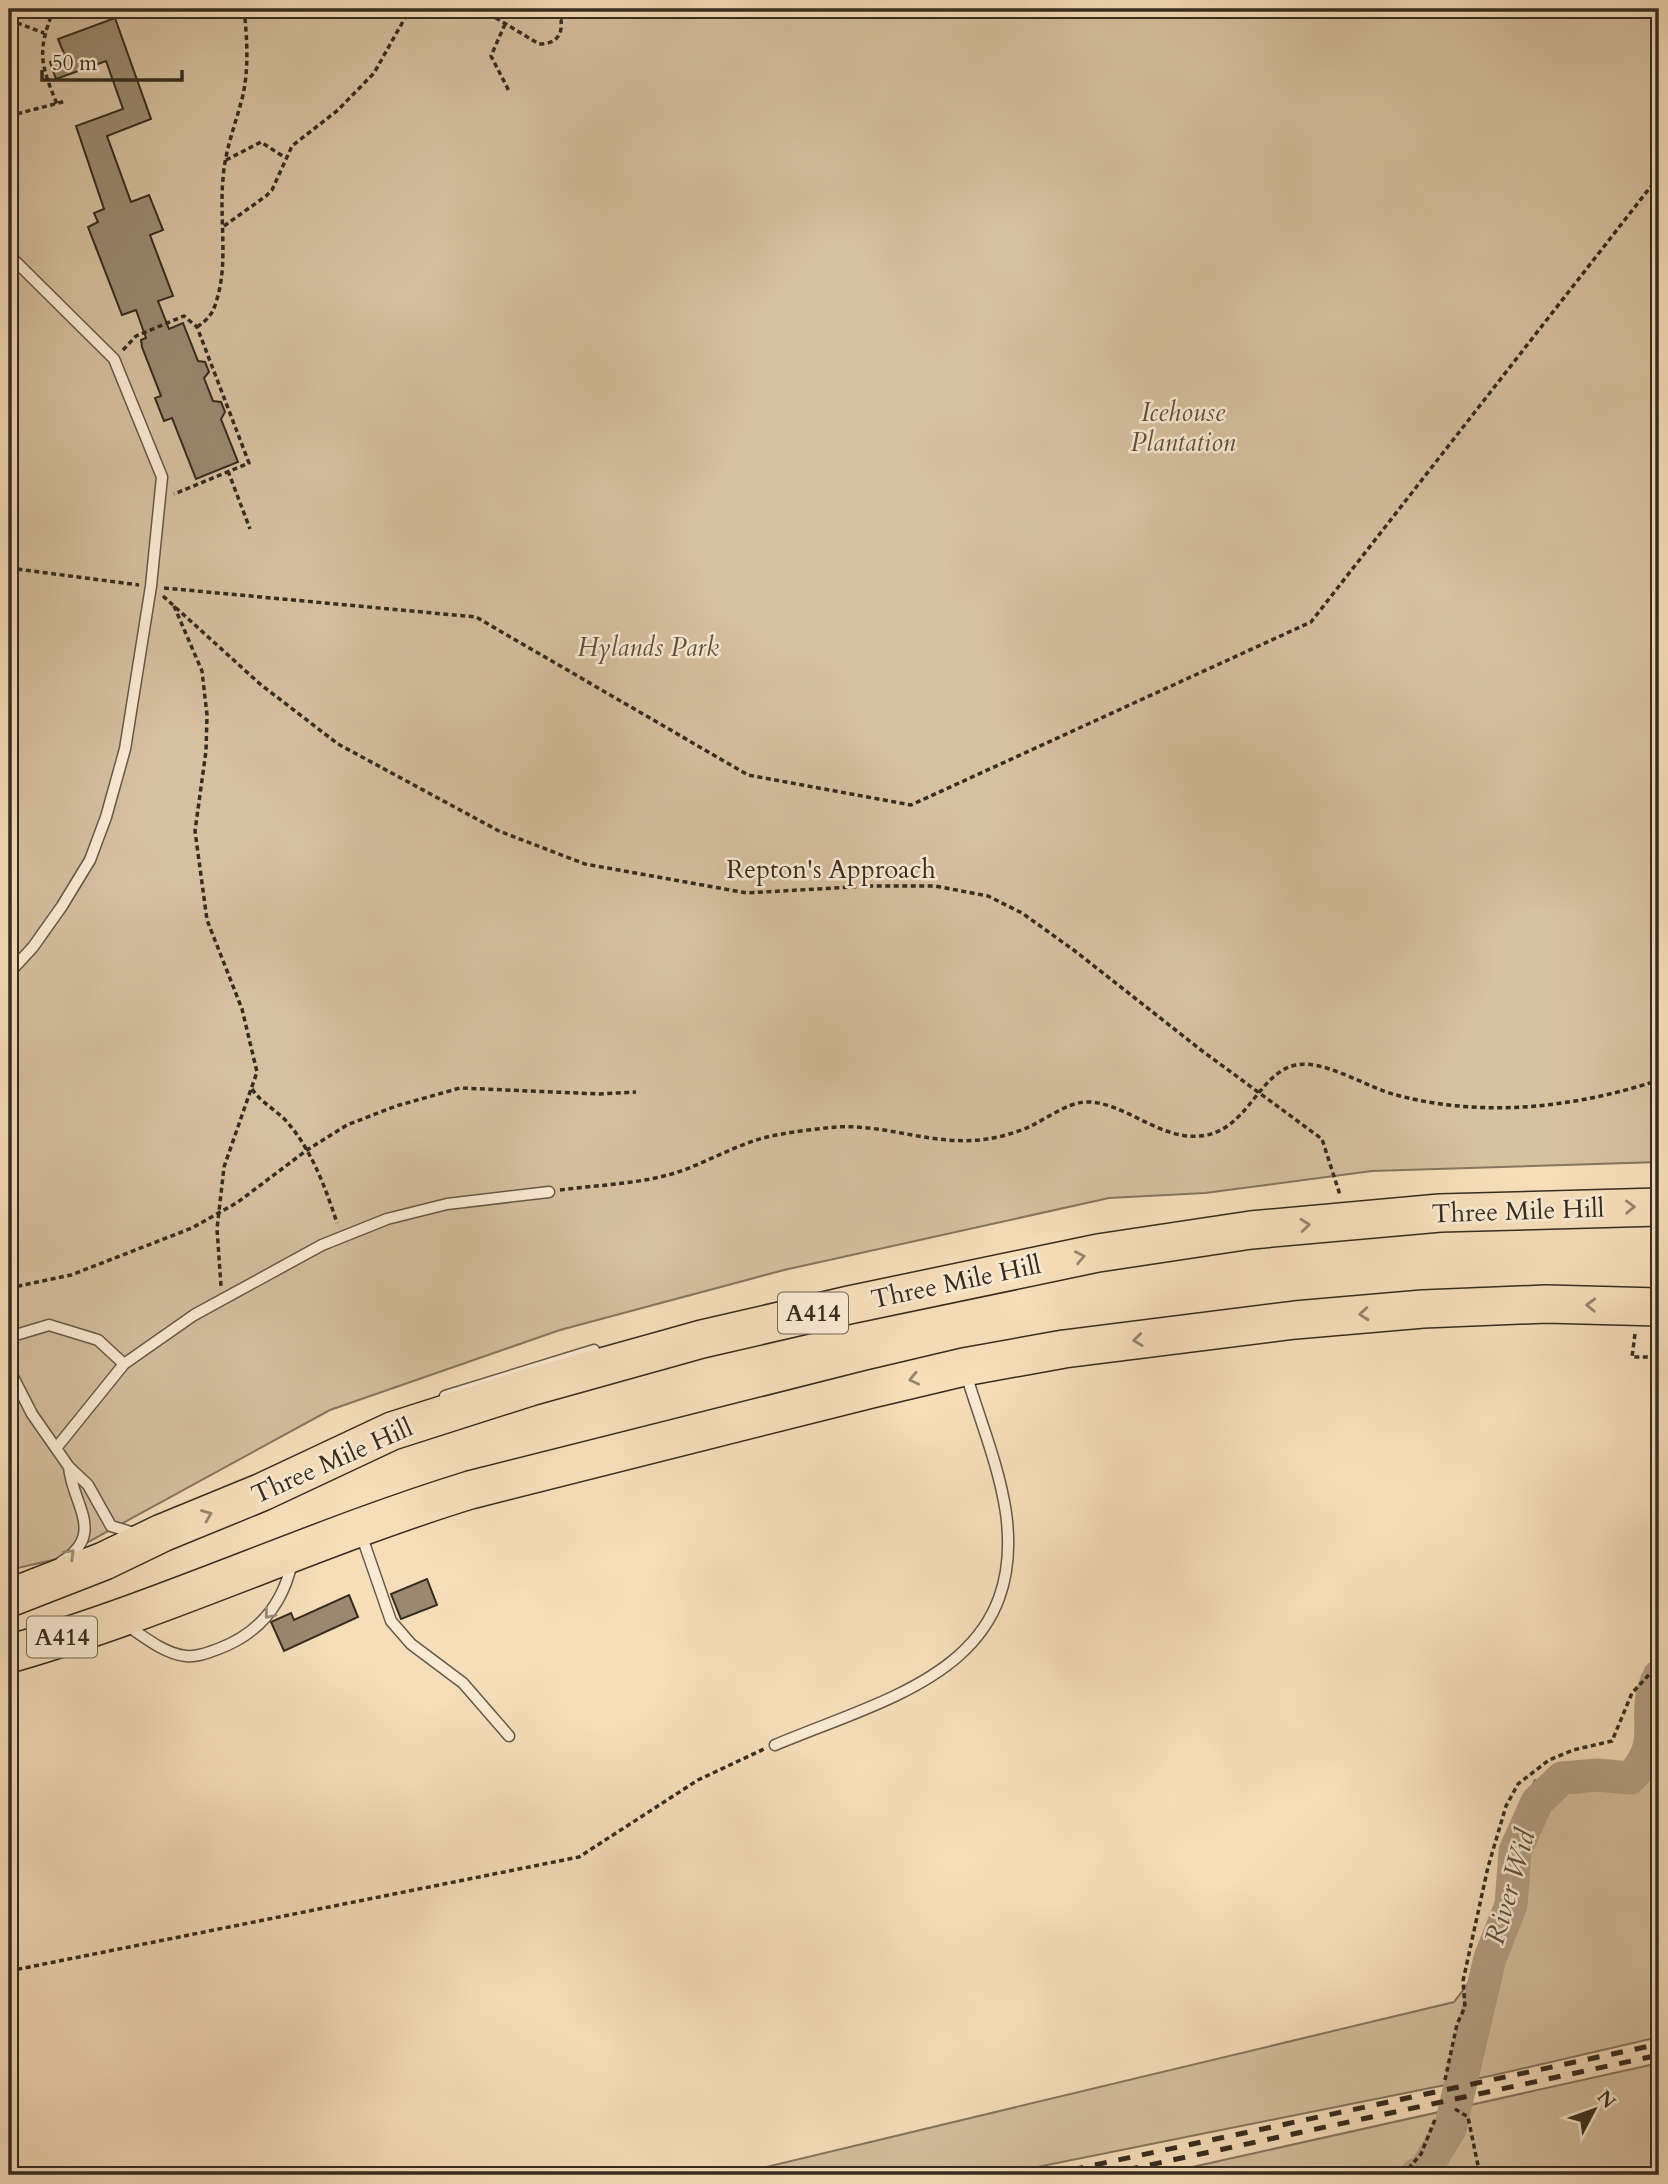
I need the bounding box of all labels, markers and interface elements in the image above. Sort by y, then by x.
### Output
scale bar [42,38,182,82]
text: 50 m [52,49,97,78]
park label: Icehouse Plantation [1130,395,1236,460]
park label: Hylands Park [577,630,719,665]
street label: Repton's Approach [726,852,936,887]
street label: Three Mile Hill [1431,1190,1605,1232]
one-way arrow [1625,1199,1636,1215]
one-way arrow [1300,1218,1311,1233]
street label: Three Mile Hill [868,1247,1045,1317]
one-way arrow [1074,1250,1086,1265]
road number: A414 [778,1293,848,1334]
one-way arrow [1585,1298,1596,1313]
one-way arrow [1358,1306,1369,1321]
one-way arrow [1132,1332,1144,1347]
one-way arrow [908,1371,920,1385]
street label: Three Mile Hill [246,1410,418,1512]
one-way arrow [200,1509,212,1523]
one-way arrow [61,1549,74,1562]
one-way arrow [265,1605,277,1618]
road number: A414 [27,1616,97,1658]
water label: River Wid [1476,1824,1545,1949]
north arrow [1560,2076,1630,2146]
text: N [1591,2085,1622,2115]

